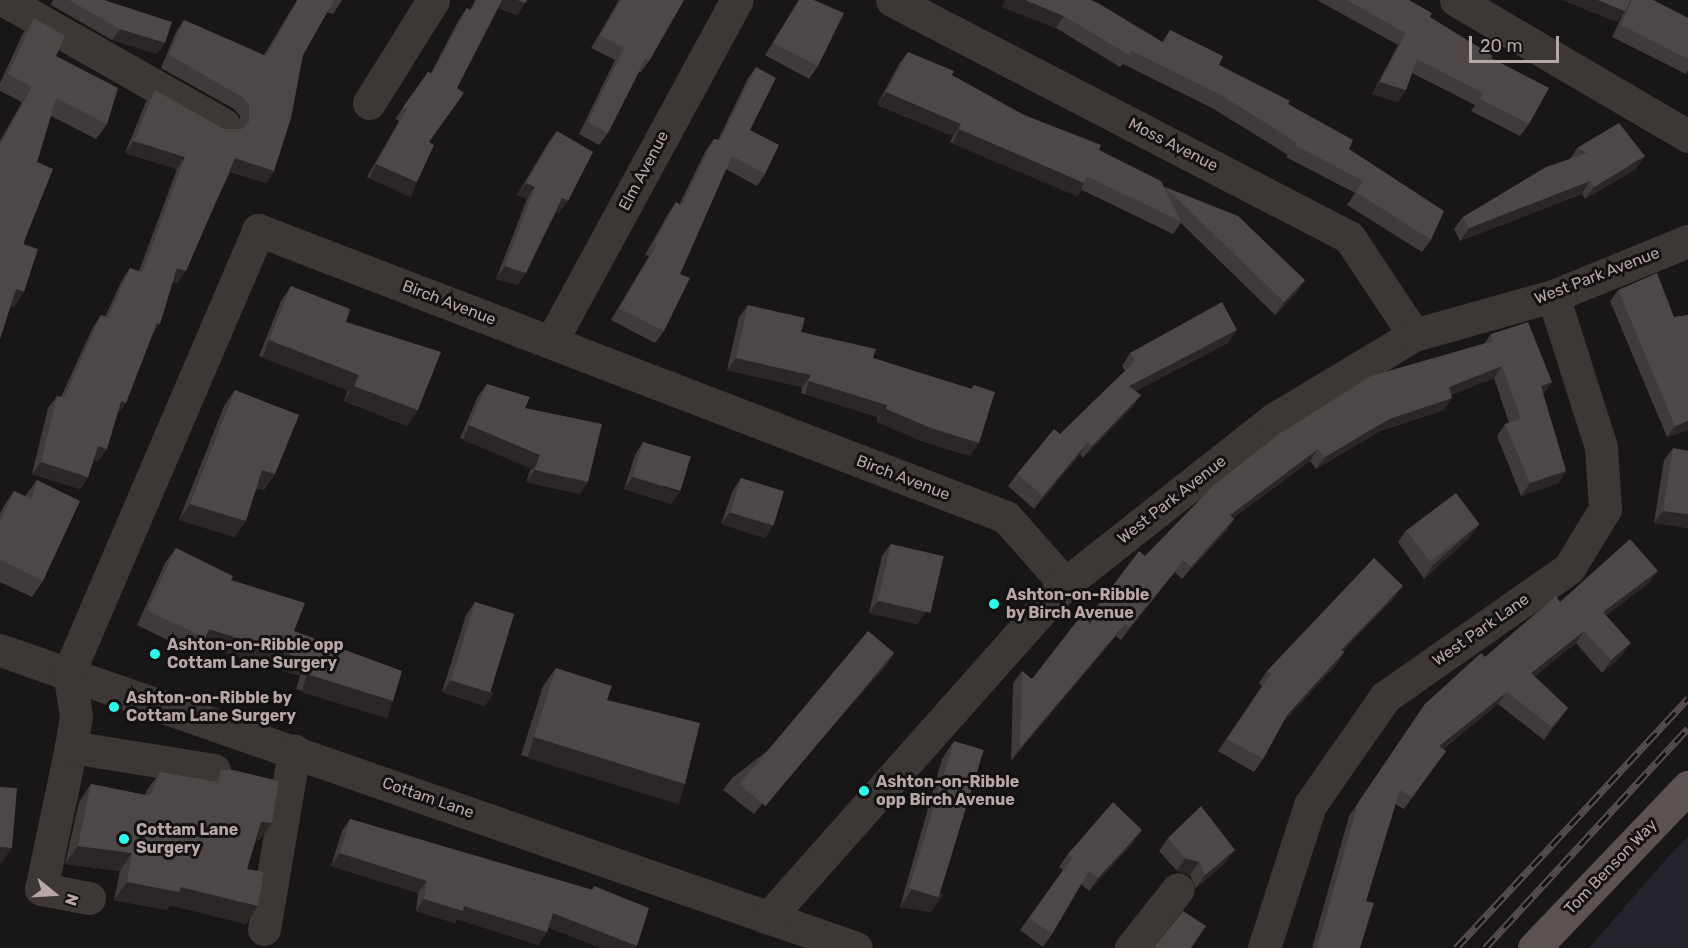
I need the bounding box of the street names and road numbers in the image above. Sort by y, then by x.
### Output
street label: Moss Avenue [1125,114,1221,176]
street label: Elm Avenue [615,128,673,214]
street label: West Park Avenue [1531,243,1663,309]
street label: Birch Avenue [399,276,499,330]
street label: Birch Avenue [853,451,953,505]
street label: West Park Avenue [1114,451,1230,549]
street label: West Park Lane [1429,590,1533,670]
street label: Cottam Lane [380,773,476,823]
street label: Tom Benson Way [1561,815,1661,919]

